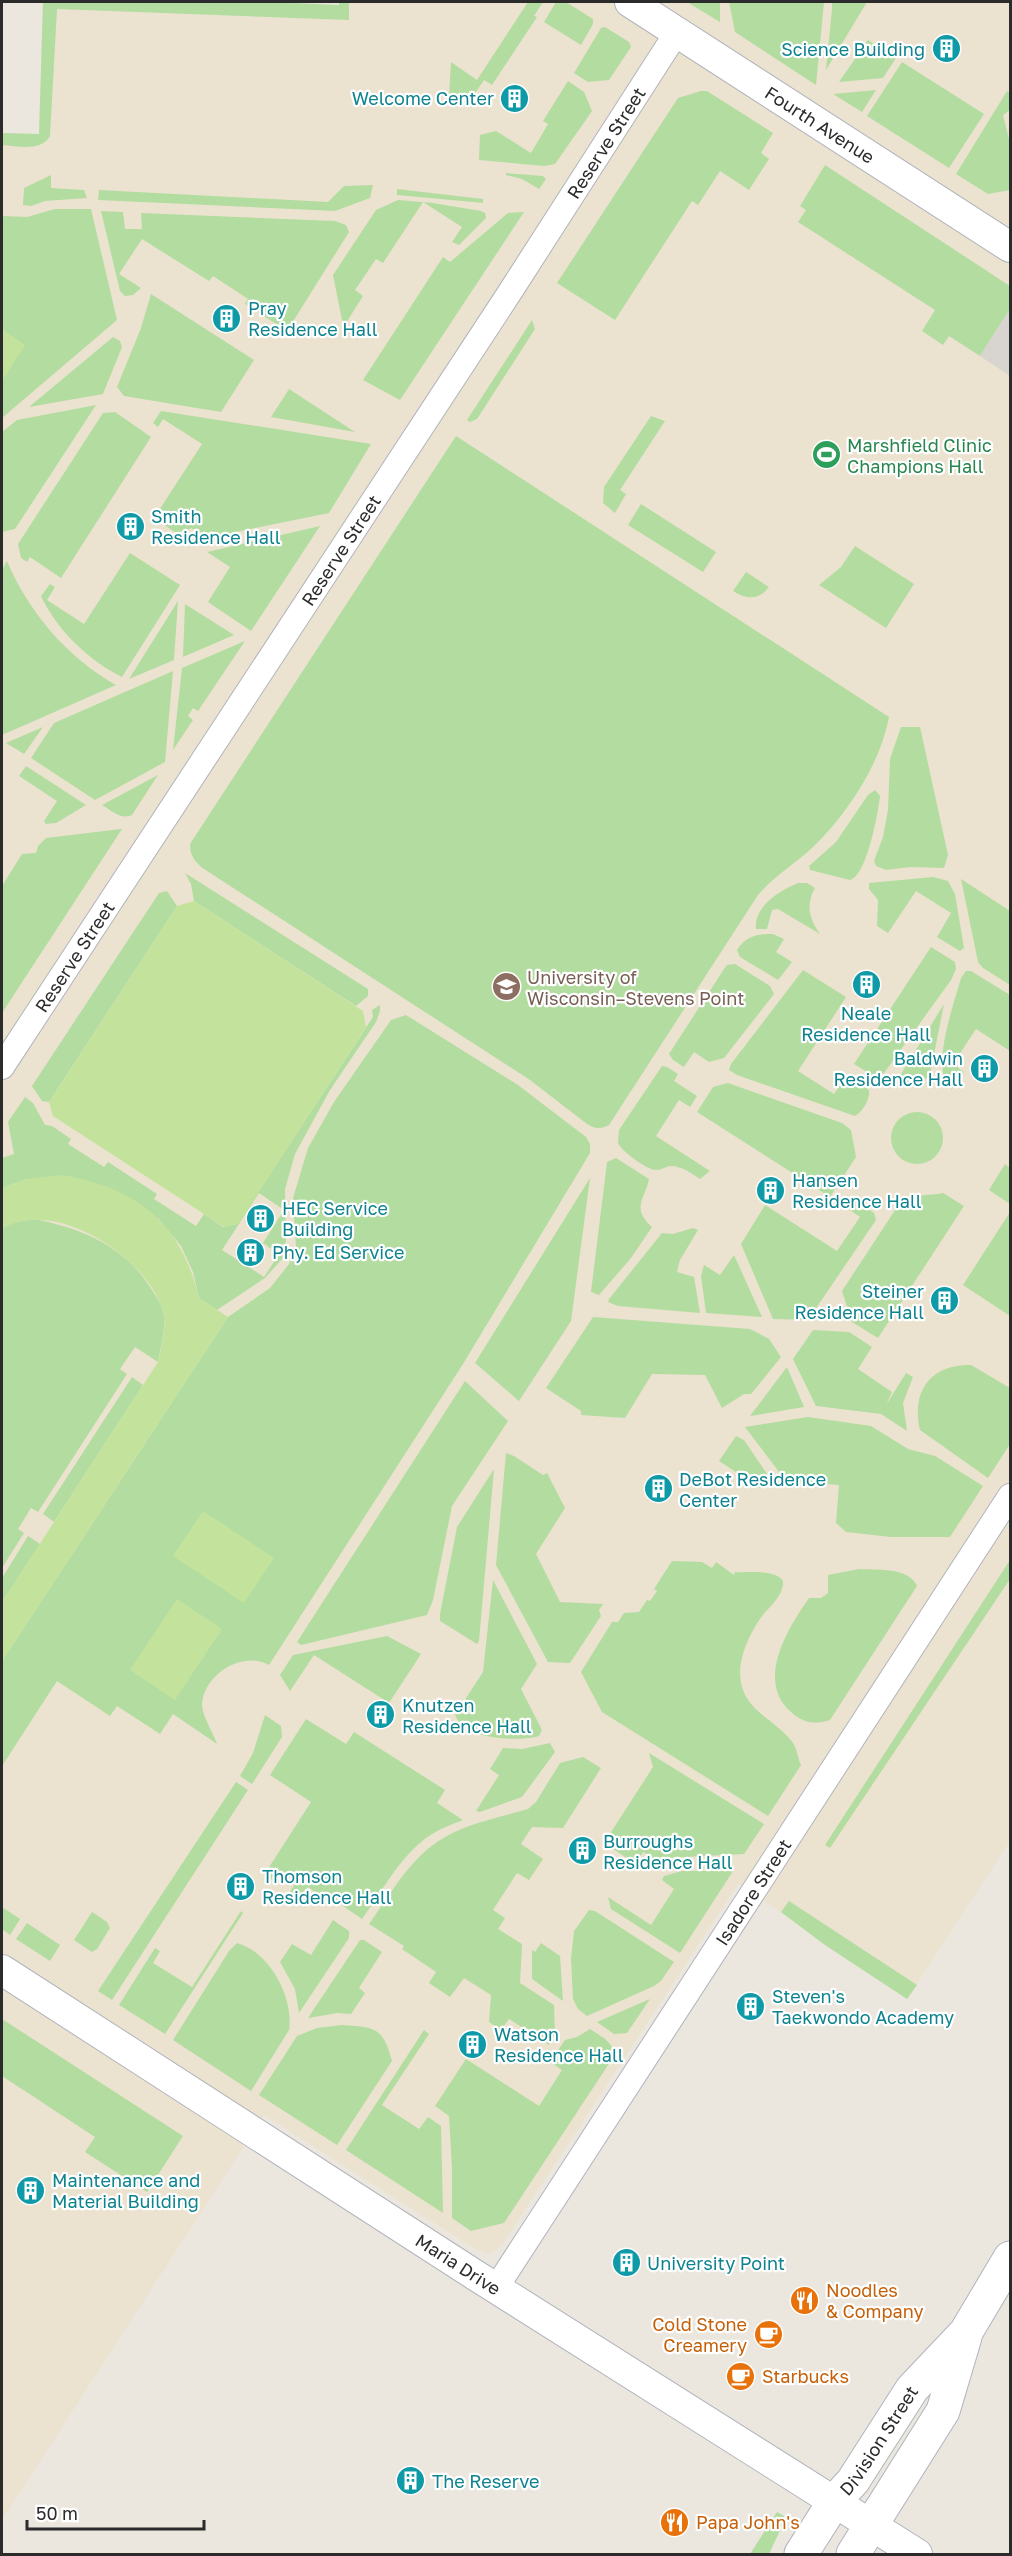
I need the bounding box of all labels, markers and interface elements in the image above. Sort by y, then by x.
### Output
building icon: Science Building [930,33,962,65]
place label: Science Building [781,38,925,60]
street label: Fourth Avenue [761,81,879,168]
building icon: Welcome Center [499,82,531,114]
street label: Reserve Street [562,83,650,203]
place label: Welcome Center [352,87,494,109]
place label: Pray Residence Hall [248,297,378,340]
building icon: Pray Residence Hall [211,302,243,334]
place label: Marshfield Clinic Champions Hall [847,434,992,477]
sports icon: Marshfield Clinic Champions Hall [810,439,842,471]
street label: Reserve Street [296,491,385,610]
place label: Smith Residence Hall [151,505,281,548]
building icon: Smith Residence Hall [114,510,146,542]
street label: Reserve Street [30,897,119,1016]
place label: University of Wisconsin–Stevens Point [527,966,744,1009]
building icon: Neale Residence Hall [850,968,882,1000]
school or university icon: University of Wisconsin–Stevens Point [490,971,522,1003]
place label: Neale Residence Hall [801,1002,931,1045]
place label: Baldwin Residence Hall [833,1047,963,1090]
building icon: Baldwin Residence Hall [968,1052,1000,1084]
place label: Hansen Residence Hall [792,1169,922,1212]
building icon: Hansen Residence Hall [755,1174,787,1206]
place label: HEC Service Building [282,1197,388,1240]
building icon: HEC Service Building [245,1202,277,1234]
building icon: Phy. Ed Service [235,1236,267,1268]
place label: Phy. Ed Service [272,1241,404,1263]
place label: Steiner Residence Hall [794,1280,924,1323]
building icon: Steiner Residence Hall [929,1285,961,1317]
place label: DeBot Residence Center [679,1468,826,1511]
building icon: DeBot Residence Center [642,1473,674,1505]
place label: Knutzen Residence Hall [402,1694,532,1737]
building icon: Knutzen Residence Hall [365,1699,397,1731]
place label: Burroughs Residence Hall [603,1830,733,1873]
building icon: Burroughs Residence Hall [566,1835,598,1867]
street label: Isadore Street [710,1835,795,1949]
place label: Thomson Residence Hall [262,1865,392,1908]
building icon: Thomson Residence Hall [225,1870,257,1902]
place label: Steven's Taekwondo Academy [772,1985,954,2028]
building icon: Steven's Taekwondo Academy [735,1990,767,2022]
place label: Watson Residence Hall [494,2023,624,2066]
building icon: Watson Residence Hall [457,2028,489,2060]
place label: Maintenance and Material Building [52,2169,200,2212]
building icon: Maintenance and Material Building [15,2174,47,2206]
street label: Maria Drive [412,2229,505,2300]
building icon: University Point [610,2247,642,2279]
place label: University Point [647,2252,785,2274]
place label: Noodles & Company [826,2279,924,2322]
restaurant icon: Noodles & Company [789,2284,821,2316]
place label: Cold Stone Creamery [652,2313,747,2356]
cafe icon: Cold Stone Creamery [752,2318,784,2350]
cafe icon: Starbucks [725,2360,757,2392]
place label: Starbucks [762,2365,849,2387]
street label: Division Street [835,2381,922,2500]
building icon: The Reserve [395,2465,427,2497]
place label: The Reserve [432,2470,539,2492]
scale bar [27,2493,204,2531]
text: 50 m [36,2502,78,2524]
restaurant icon: Papa John's [659,2506,691,2538]
place label: Papa John's [696,2511,800,2533]

